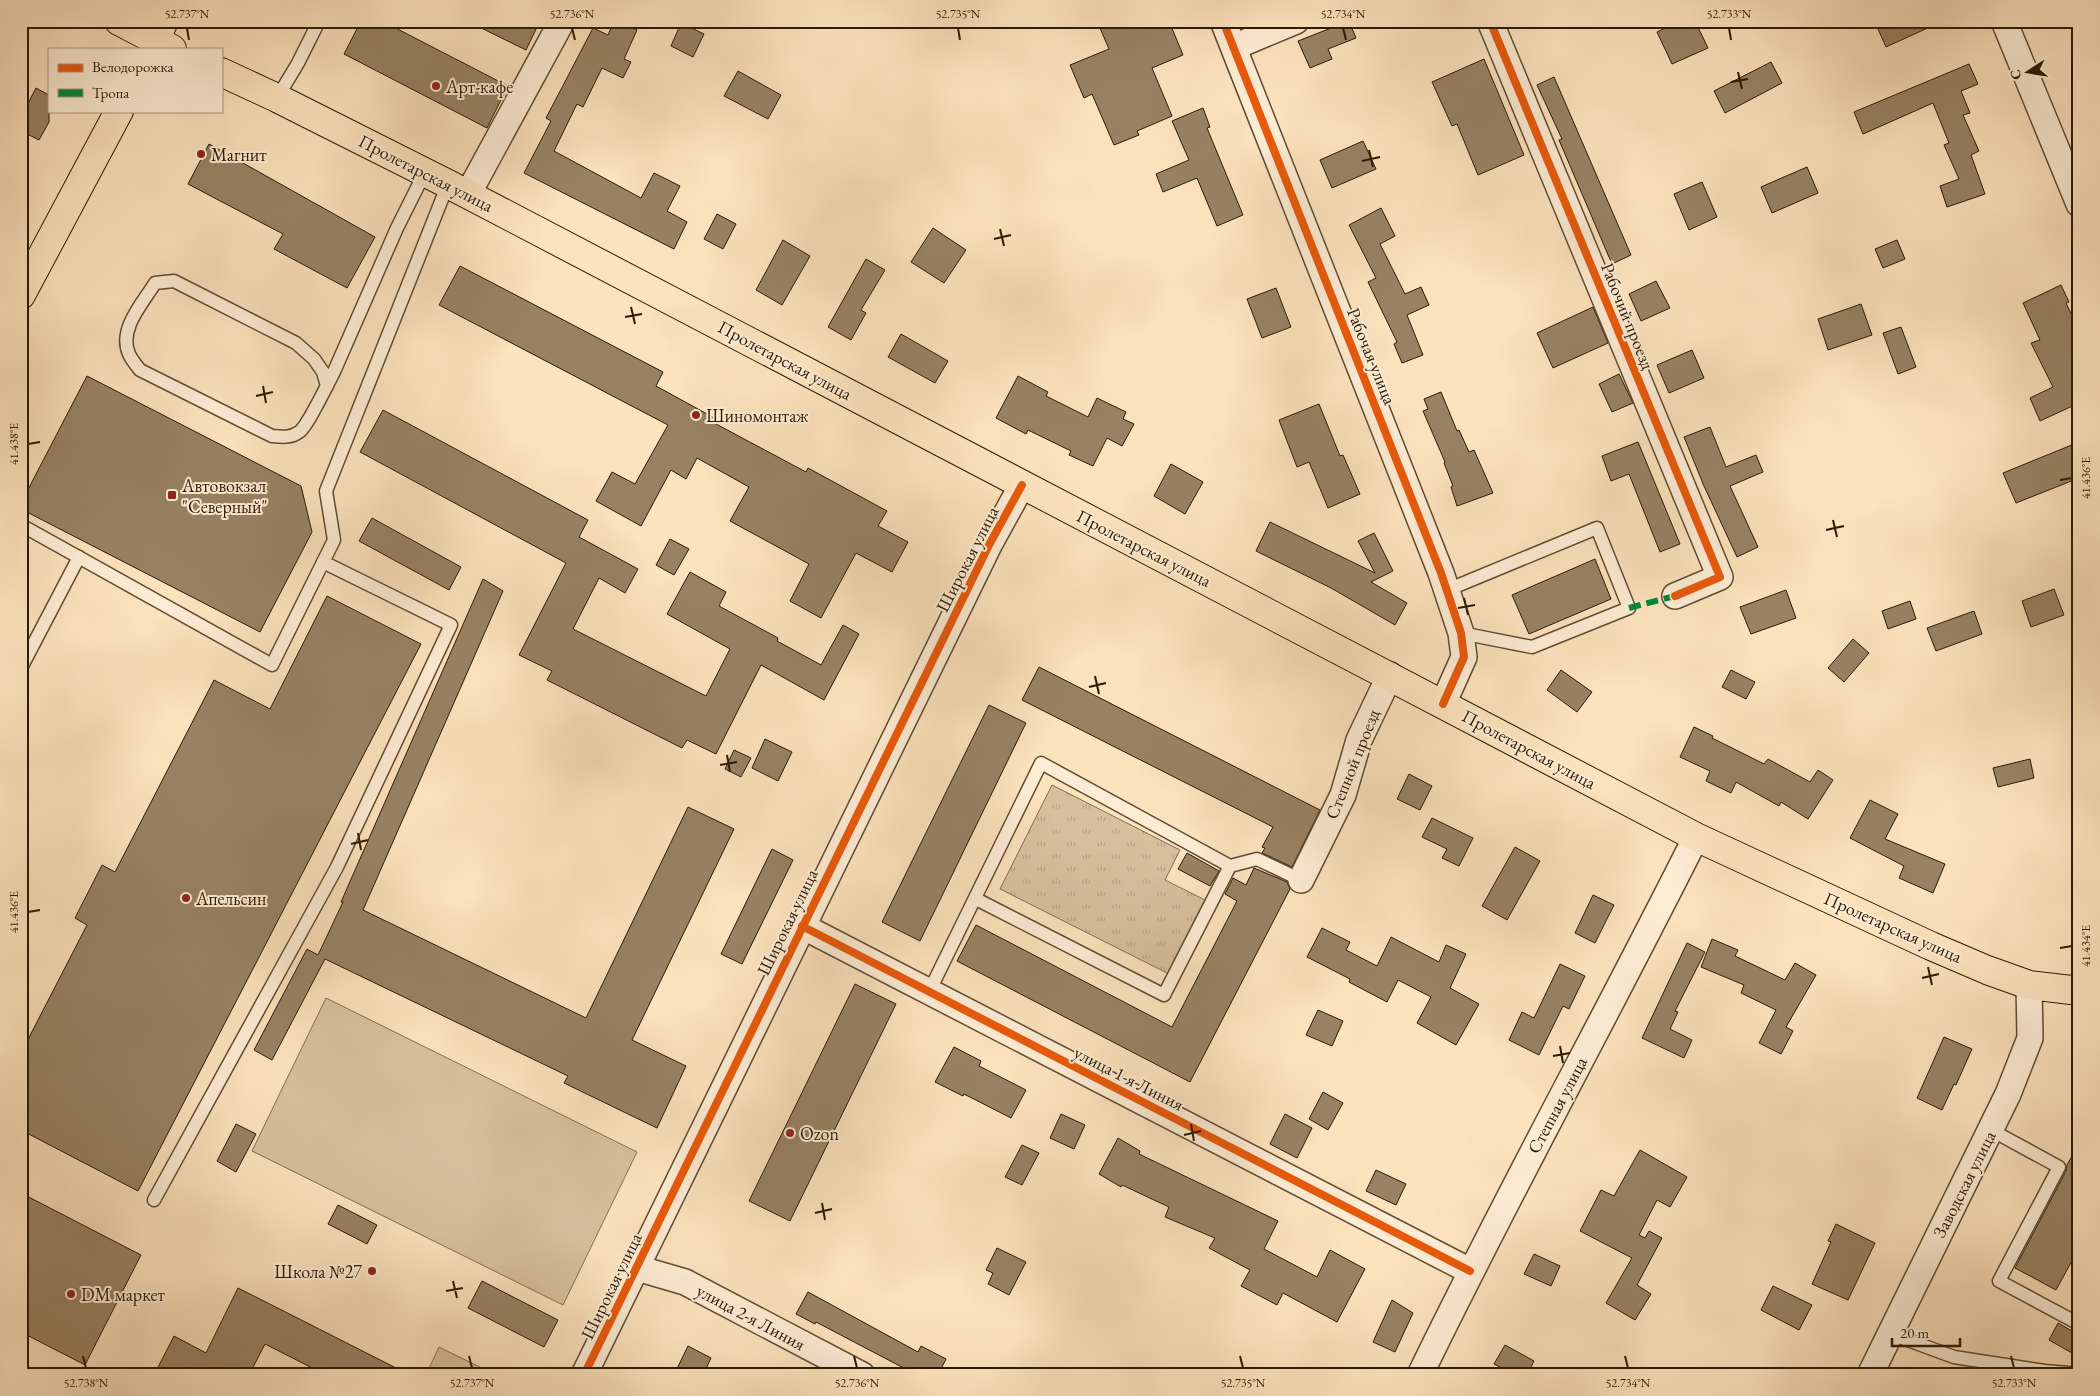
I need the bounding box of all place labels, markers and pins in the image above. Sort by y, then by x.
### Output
place label: Арт-кафе [445,75,513,98]
marker: Арт-кафе [430,80,442,92]
place label: Магнит [211,143,267,166]
marker: Магнит [195,148,207,160]
place label: Шиномонтаж [706,404,809,427]
marker: Шиномонтаж [690,409,702,421]
place label: Автовокзал "Северный" [181,474,268,518]
marker: Автовокзал "Северный" [166,489,178,501]
place label: Апельсин [195,887,266,910]
marker: Апельсин [180,892,192,904]
place label: Ozon [800,1122,839,1145]
marker: Ozon [784,1127,796,1139]
place label: Школа №27 [274,1260,362,1283]
marker: Школа №27 [366,1265,378,1277]
place label: DM маркет [81,1283,165,1306]
marker: DM маркет [65,1288,77,1300]

